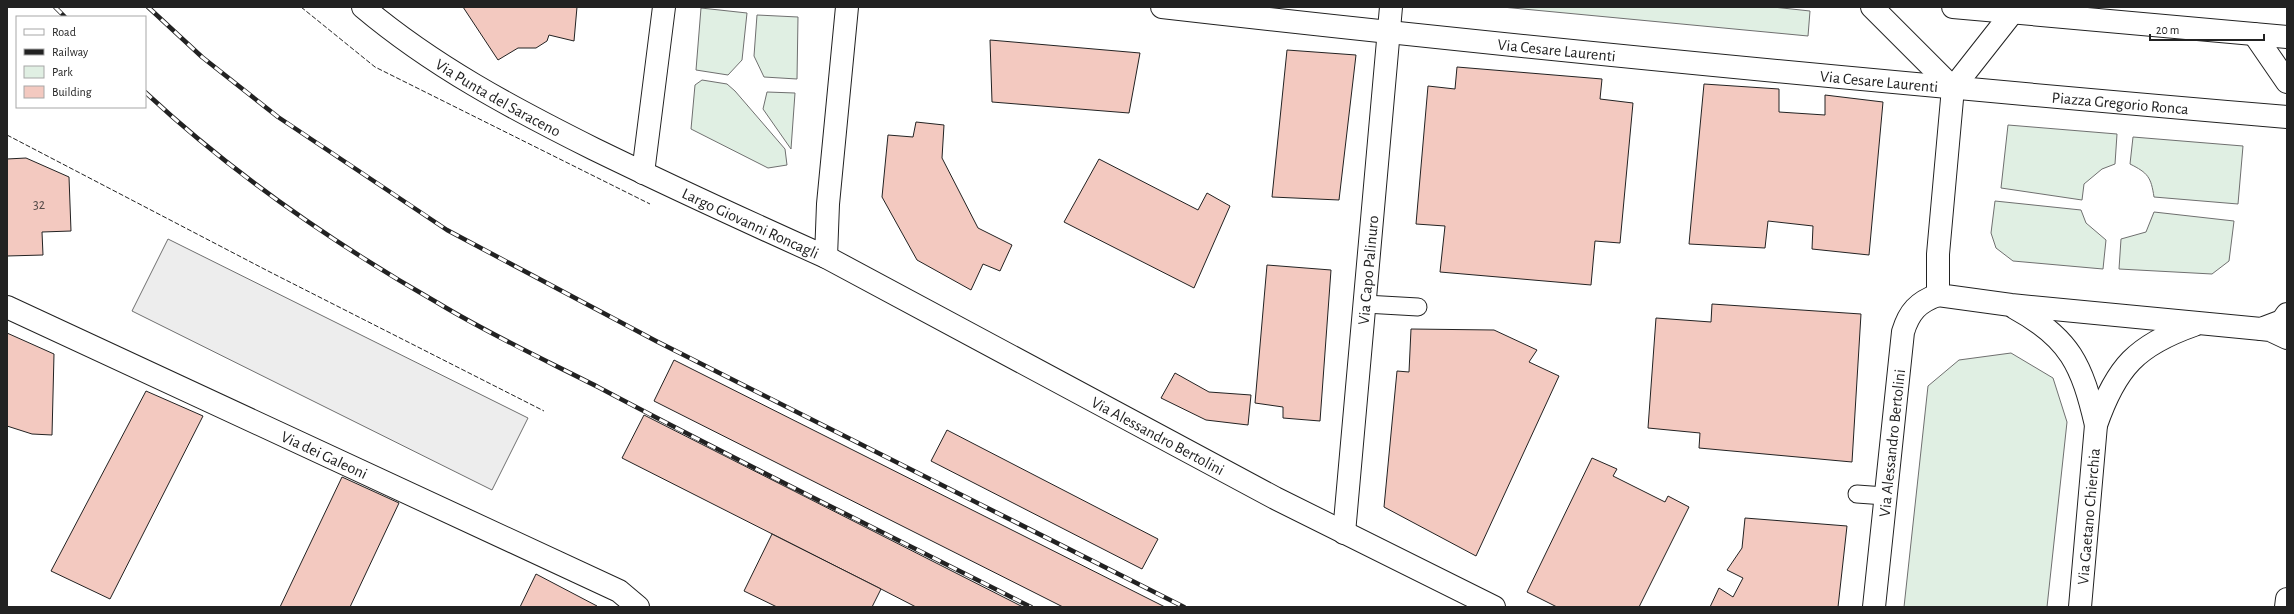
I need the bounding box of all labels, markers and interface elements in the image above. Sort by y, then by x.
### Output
legend [16,16,146,108]
scale bar [2150,16,2264,42]
text: 20 m [2156,24,2179,36]
text: Road [52,26,76,38]
street label: Via Cesare Laurenti [1497,37,1616,64]
text: Railway [52,46,88,59]
street label: Via Punta del Saraceno [432,56,563,140]
text: Park [52,66,73,78]
street label: Via Cesare Laurenti [1819,68,1939,95]
text: Building [52,86,92,98]
street label: Piazza Gregorio Ronca [2051,90,2189,118]
street label: Largo Giovanni Roncagli [679,185,821,262]
house number: 32 [33,198,45,212]
street label: Via Capo Palinuro [1356,215,1381,326]
street label: Via Alessandro Bertolini [1877,368,1908,518]
street label: Via Alessandro Bertolini [1088,394,1227,478]
street label: Via dei Galeoni [278,428,370,482]
street label: Via Gaetano Chierchia [2075,447,2103,585]

